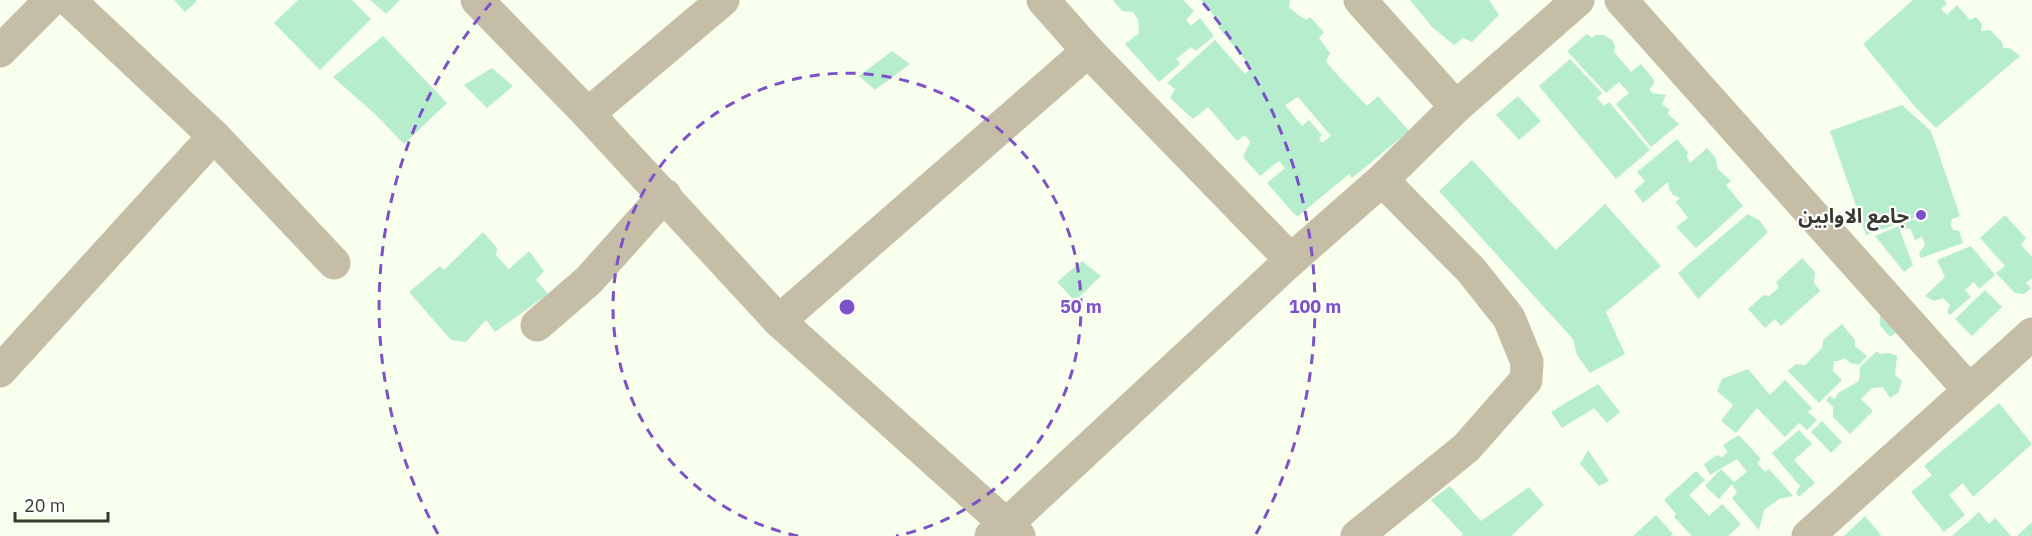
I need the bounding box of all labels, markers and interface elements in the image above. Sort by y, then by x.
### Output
place label: جامع الاوابين [1798,202,1909,231]
marker: جامع الاوابين [1914,208,1928,222]
text: 50 m [1060,295,1102,318]
text: 100 m [1289,295,1341,318]
centre of rings [837,297,857,317]
scale bar [15,485,108,523]
text: 20 m [24,494,66,517]

